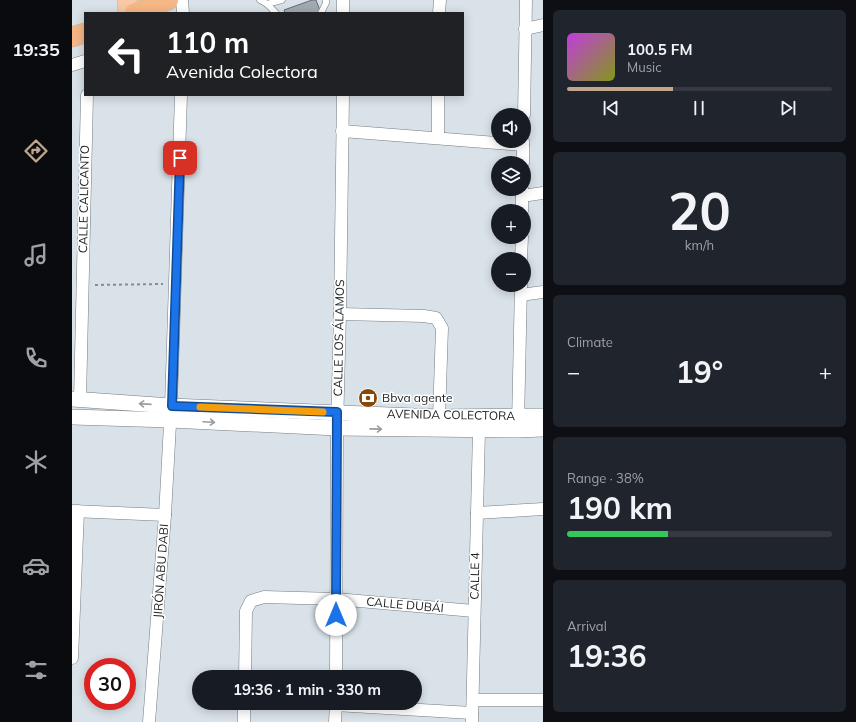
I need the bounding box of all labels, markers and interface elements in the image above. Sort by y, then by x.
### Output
text: 110 m [166,25,249,60]
icon: left [100,28,152,80]
text: 19:35 [12,38,60,61]
text: 100.5 FM [627,40,692,59]
text: Music [627,59,662,75]
text: Avenida Colectora [166,60,318,83]
icon: previous [600,97,622,119]
icon: pause [688,97,710,119]
icon: next [777,97,799,119]
map controls [491,108,531,292]
button: sound [491,108,531,148]
icon: directions [22,137,50,165]
pin [163,141,197,175]
street label: CALLE CALICANTO [75,145,92,253]
icon: arrive [169,147,191,169]
button: layers [491,156,531,196]
text: 20 [668,178,731,243]
button: + [491,204,531,244]
text: km/h [685,237,714,253]
icon: music [22,241,50,269]
button: − [491,252,531,292]
street label: CALLE LOS ÁLAMOS [330,279,347,397]
text: Climate [567,334,613,350]
icon: phone [22,344,50,372]
text: 19° [676,353,723,391]
text: − [567,358,580,386]
text: + [819,358,832,386]
bank icon: Bbva agente [357,387,379,409]
place label: Bbva agente [382,390,453,405]
one-way arrow [139,400,152,407]
street label: AVENIDA COLECTORA [387,406,515,423]
one-way arrow [202,418,215,426]
one-way arrow [369,425,382,433]
icon: climate [22,448,50,476]
text: Range · 38% [567,470,644,486]
text: 190 km [567,489,673,527]
street label: JIRÓN ABU DABI [150,523,171,619]
icon: car [22,552,50,580]
street label: CALLE 4 [467,552,482,600]
position arrow [315,594,357,636]
street label: CALLE DUBÁI [366,594,444,615]
text: Arrival [567,618,607,634]
text: 19:36 [567,637,646,675]
icon: filters [22,656,50,684]
speed limit sign: 30 [84,658,136,710]
text: 19:36 · 1 min · 330 m [233,680,381,699]

